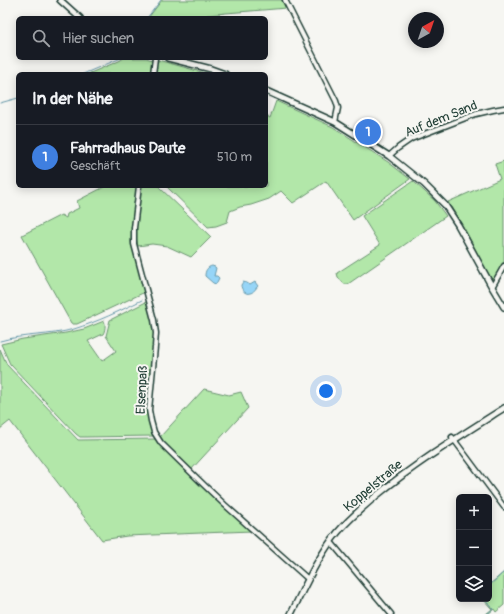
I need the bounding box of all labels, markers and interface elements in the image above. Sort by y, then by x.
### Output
north arrow [408,12,444,48]
search box [16,16,268,60]
icon: search [30,27,52,49]
text: Hier suchen [62,29,134,48]
text: In der Nähe [32,88,113,109]
street label: Auf dem Sand [402,97,480,141]
pin: 1 [355,117,381,147]
text: Fahrradhaus Daute [70,139,185,158]
text: 1 [42,149,48,165]
text: 510 m [217,149,252,165]
text: Geschäft [70,158,120,174]
street label: Elsenpaß [133,365,151,415]
your location [316,381,336,401]
street label: Koppelstraße [340,456,406,515]
map controls [456,494,492,602]
button: + [456,494,492,530]
button: − [456,530,492,566]
button: layers [456,566,492,602]

